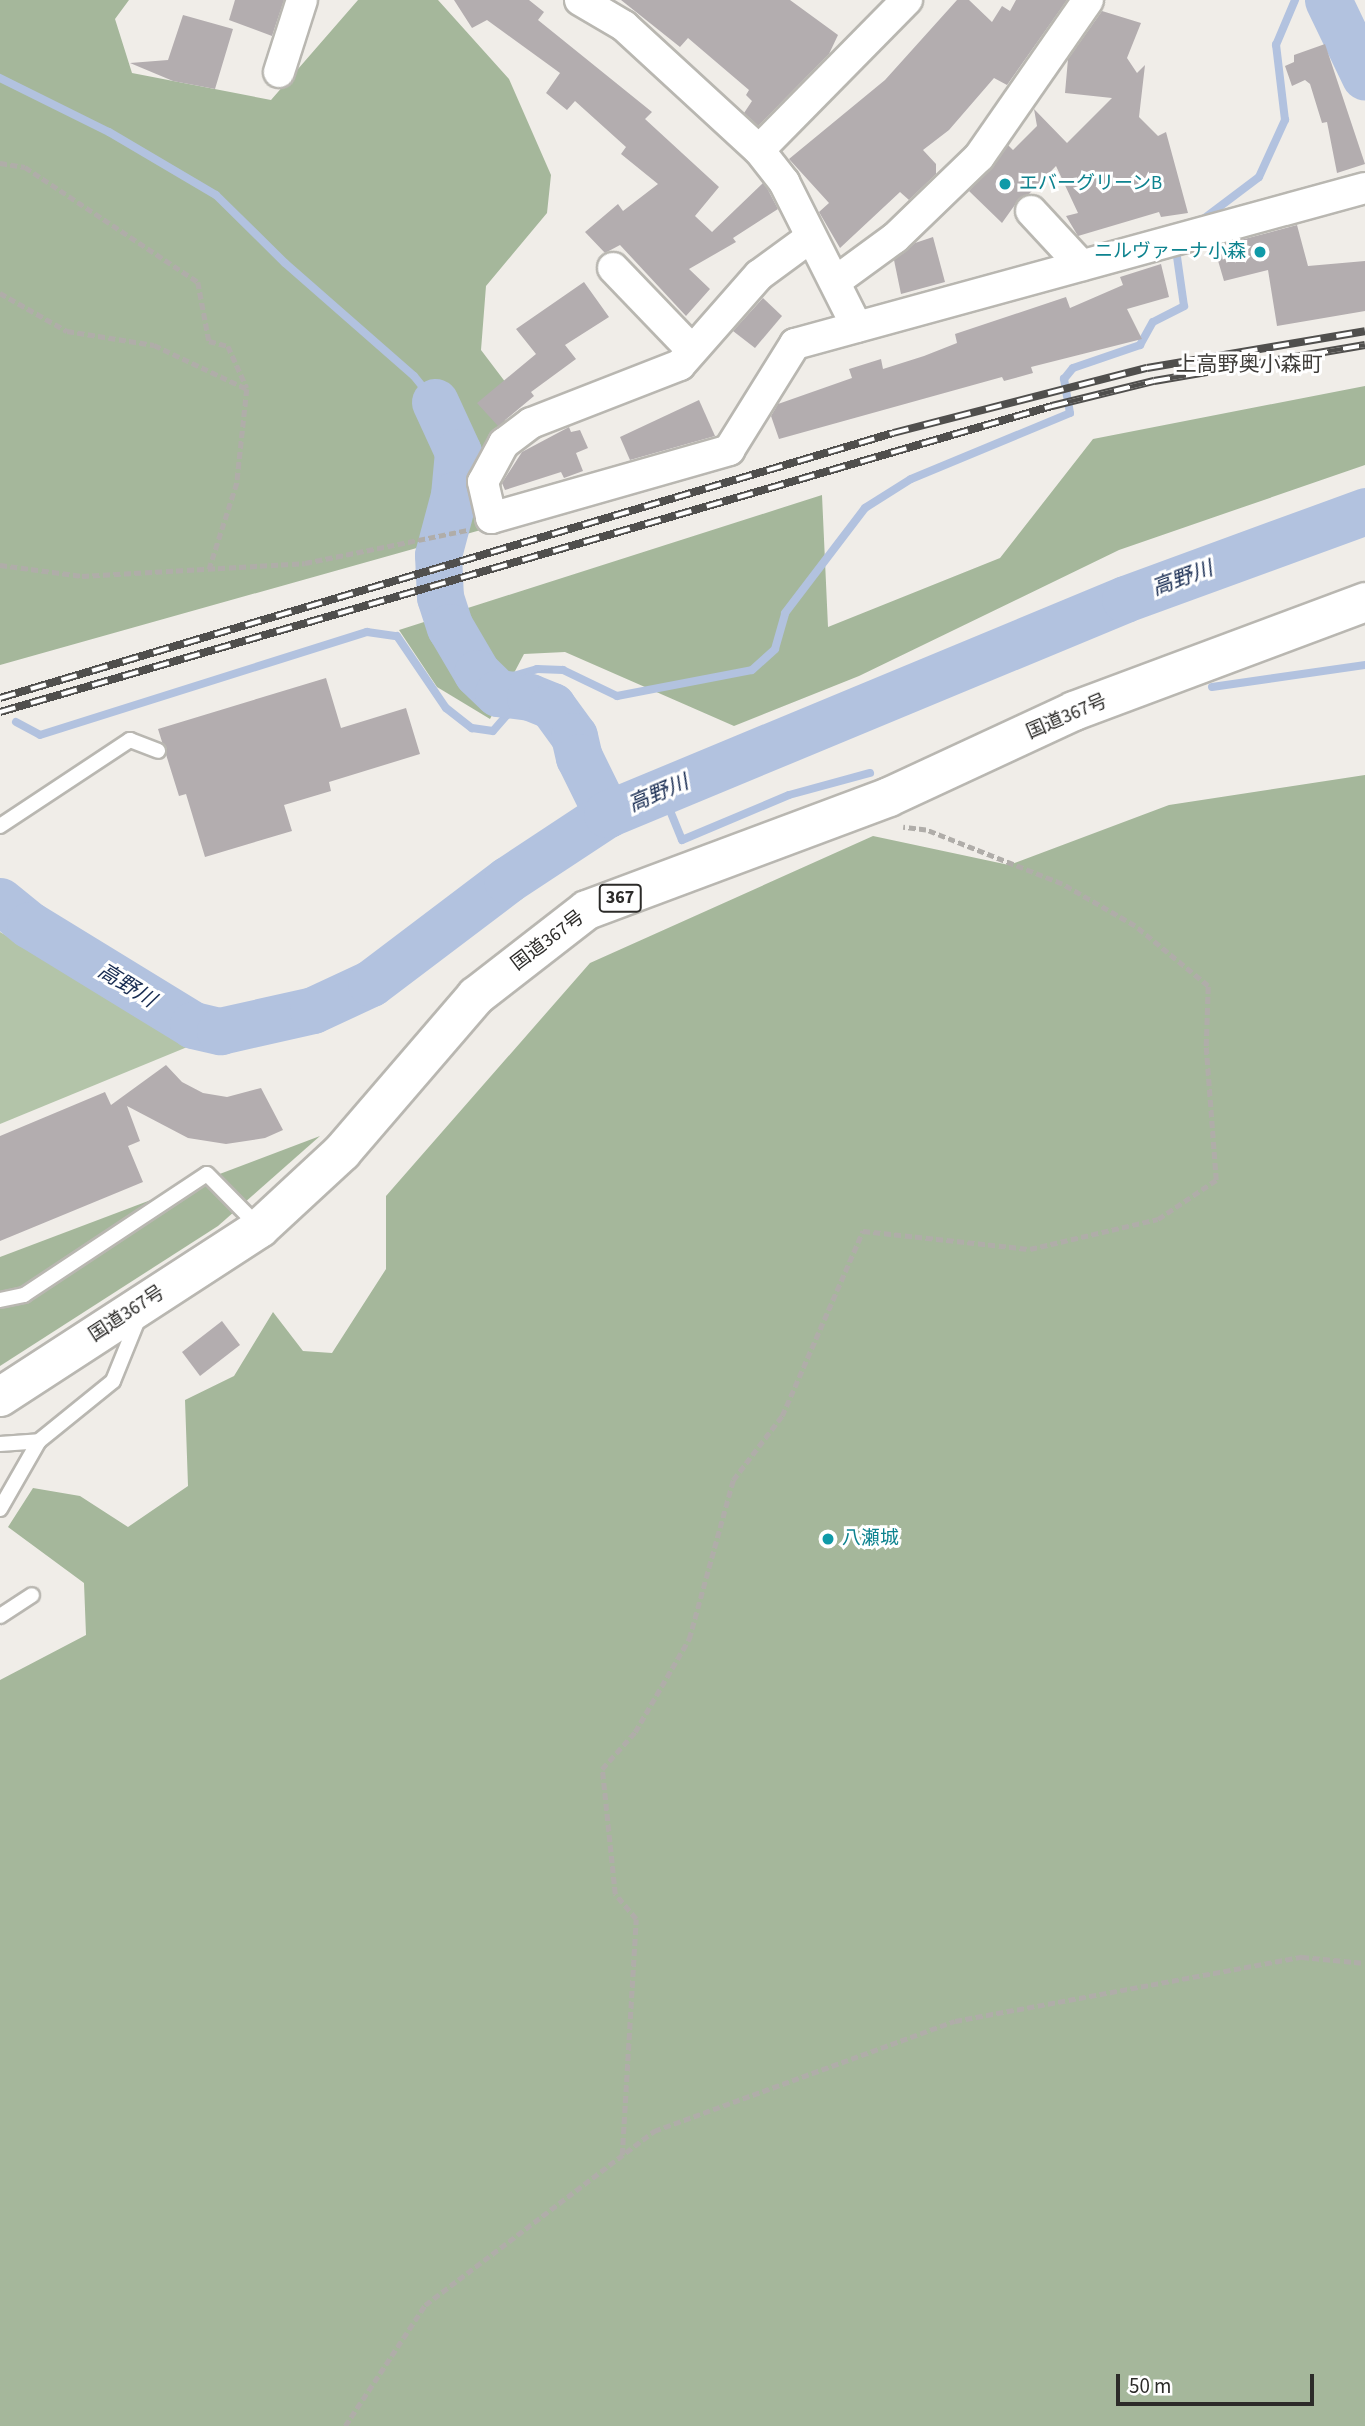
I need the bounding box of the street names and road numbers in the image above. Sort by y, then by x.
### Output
street label: 国道367号 [1023,690,1111,744]
road number: 367 [597,884,643,912]
street label: 国道367号 [507,906,589,976]
street label: 国道367号 [85,1281,169,1347]

